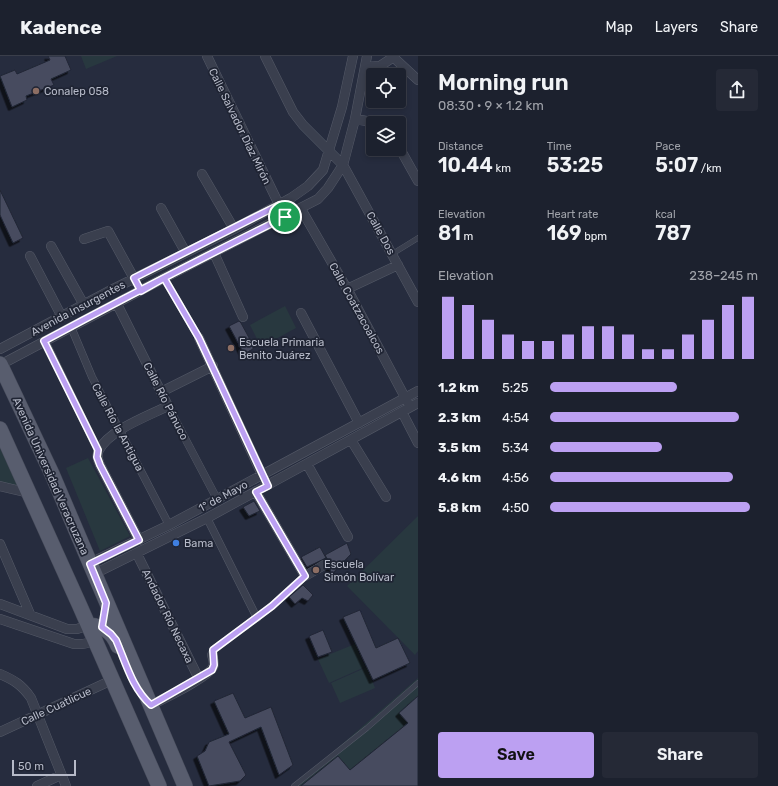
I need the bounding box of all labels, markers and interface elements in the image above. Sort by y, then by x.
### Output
text: Kadence [20,16,102,39]
text: Map [606,19,633,36]
text: Layers [655,19,698,36]
text: Share [720,19,758,36]
street label: Calle Salvador Díaz Mirón [206,66,273,186]
map controls [366,68,406,156]
button: locate [366,68,406,108]
text: Morning run [438,69,569,96]
button: share [716,69,758,111]
place label: Conalep 058 [44,85,109,98]
marker: Conalep 058 [31,86,41,96]
text: 08:30 · 9 × 1.2 km [438,98,544,113]
button: layers [366,116,406,156]
text: Distance [438,140,483,153]
text: Time [547,140,572,153]
text: Pace [655,140,681,153]
text: 10.44 [438,153,493,177]
text: 53:25 [547,153,603,177]
text: 5:07 [655,153,698,177]
text: km [493,162,511,175]
text: /km [698,162,722,175]
pin [268,200,302,234]
icon: arrive [274,206,296,228]
text: Elevation [438,208,485,221]
text: Heart rate [547,208,599,221]
text: kcal [655,208,676,221]
street label: Calle Dos [363,209,398,257]
text: 81 [438,221,461,245]
text: 169 [547,221,582,245]
text: 787 [655,221,691,245]
text: m [461,230,473,243]
text: bpm [582,230,607,243]
street label: Calle Coatzacoalcos [326,260,387,356]
text: Elevation [438,268,494,283]
text: 238–245 m [689,268,758,283]
street label: Avenida Insurgentes [29,278,128,339]
place label: Escuela Primaria Benito Juárez [239,336,324,362]
marker: Escuela Primaria Benito Juárez [226,343,236,353]
street label: Calle Río Pánuco [140,360,191,442]
text: 1.2 km [438,380,479,395]
text: 5:25 [502,380,528,395]
street label: Calle Río la Antigua [89,381,146,473]
street label: Avenida Universidad Veracruzana [10,395,91,557]
text: 2.3 km [438,410,481,425]
text: 4:54 [502,410,529,425]
text: 3.5 km [438,440,481,455]
text: 5:34 [502,440,529,455]
text: 4.6 km [438,470,481,485]
text: 4:56 [502,470,529,485]
street label: 1° de Mayo [196,478,250,515]
text: 5.8 km [438,500,481,515]
text: 4:50 [502,500,529,515]
place label: Bama [184,537,213,550]
marker: Bama [171,538,181,548]
place label: Escuela Simón Bolívar [324,558,395,584]
marker: Escuela Simón Bolívar [311,565,321,575]
street label: Andador Río Necaxa [139,567,196,665]
street label: Calle Cuatlicue [19,684,93,728]
button: Save [438,732,594,778]
button: Share [602,732,758,778]
scale bar [12,758,76,777]
text: 50 m [18,760,44,773]

